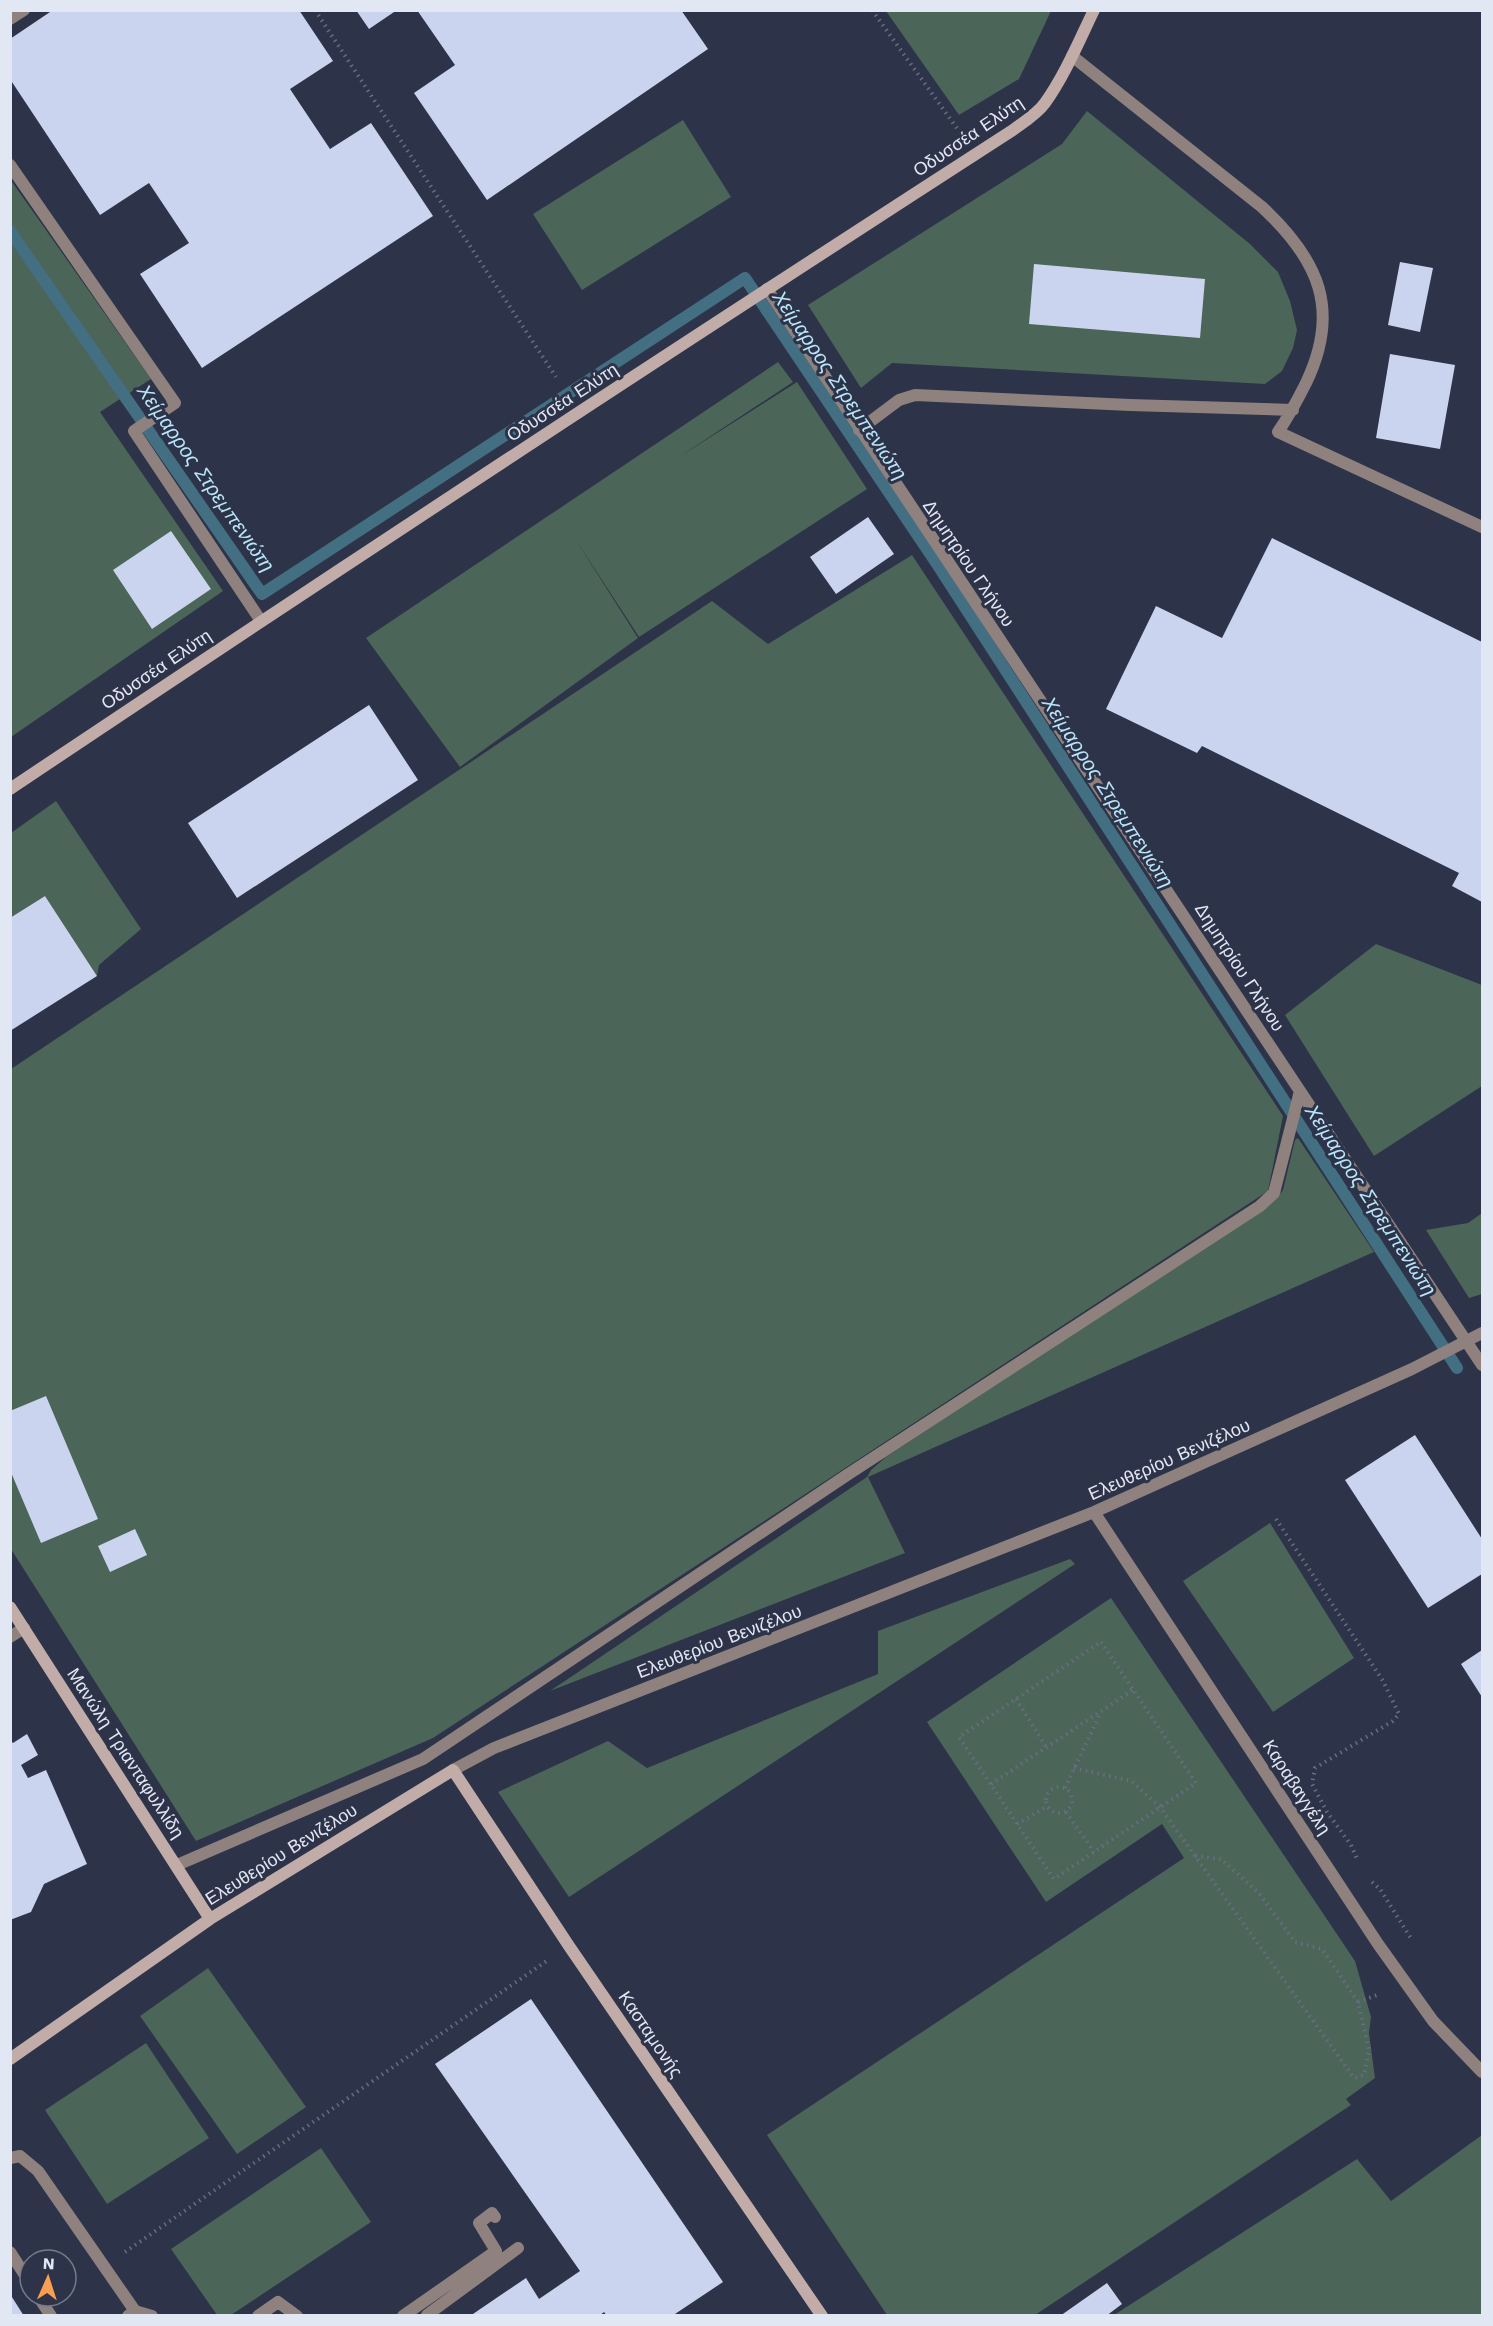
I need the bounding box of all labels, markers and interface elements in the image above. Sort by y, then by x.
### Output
street label: Οδυσσέα Ελύτη [909,91,1027,181]
water label: Χείμαρρος Στρεμπενιώτη [767,285,912,484]
street label: Οδυσσέα Ελύτη [503,358,621,446]
water label: Χείμαρρος Στρεμπενιώτη [132,379,280,576]
street label: Δημητρίου Γλήνου [919,496,1019,630]
street label: Οδυσσέα Ελύτη [97,624,215,714]
water label: Χείμαρρος Στρεμπενιώτη [1037,691,1179,892]
street label: Δημητρίου Γλήνου [1191,899,1289,1035]
water label: Χείμαρρος Στρεμπενιώτη [1300,1099,1442,1300]
street label: Ελευθερίου Βενιζέλου [1085,1414,1253,1504]
street label: Ελευθερίου Βενιζέλου [634,1600,804,1682]
street label: Μανώλη Τριανταφυλλίδη [63,1664,189,1842]
street label: Καραβαγγέλη [1259,1736,1335,1838]
street label: Ελευθερίου Βενιζέλου [201,1799,361,1909]
street label: Κασταμονής [614,1987,688,2081]
north arrow [18,2248,78,2308]
text: N [42,2254,55,2273]

